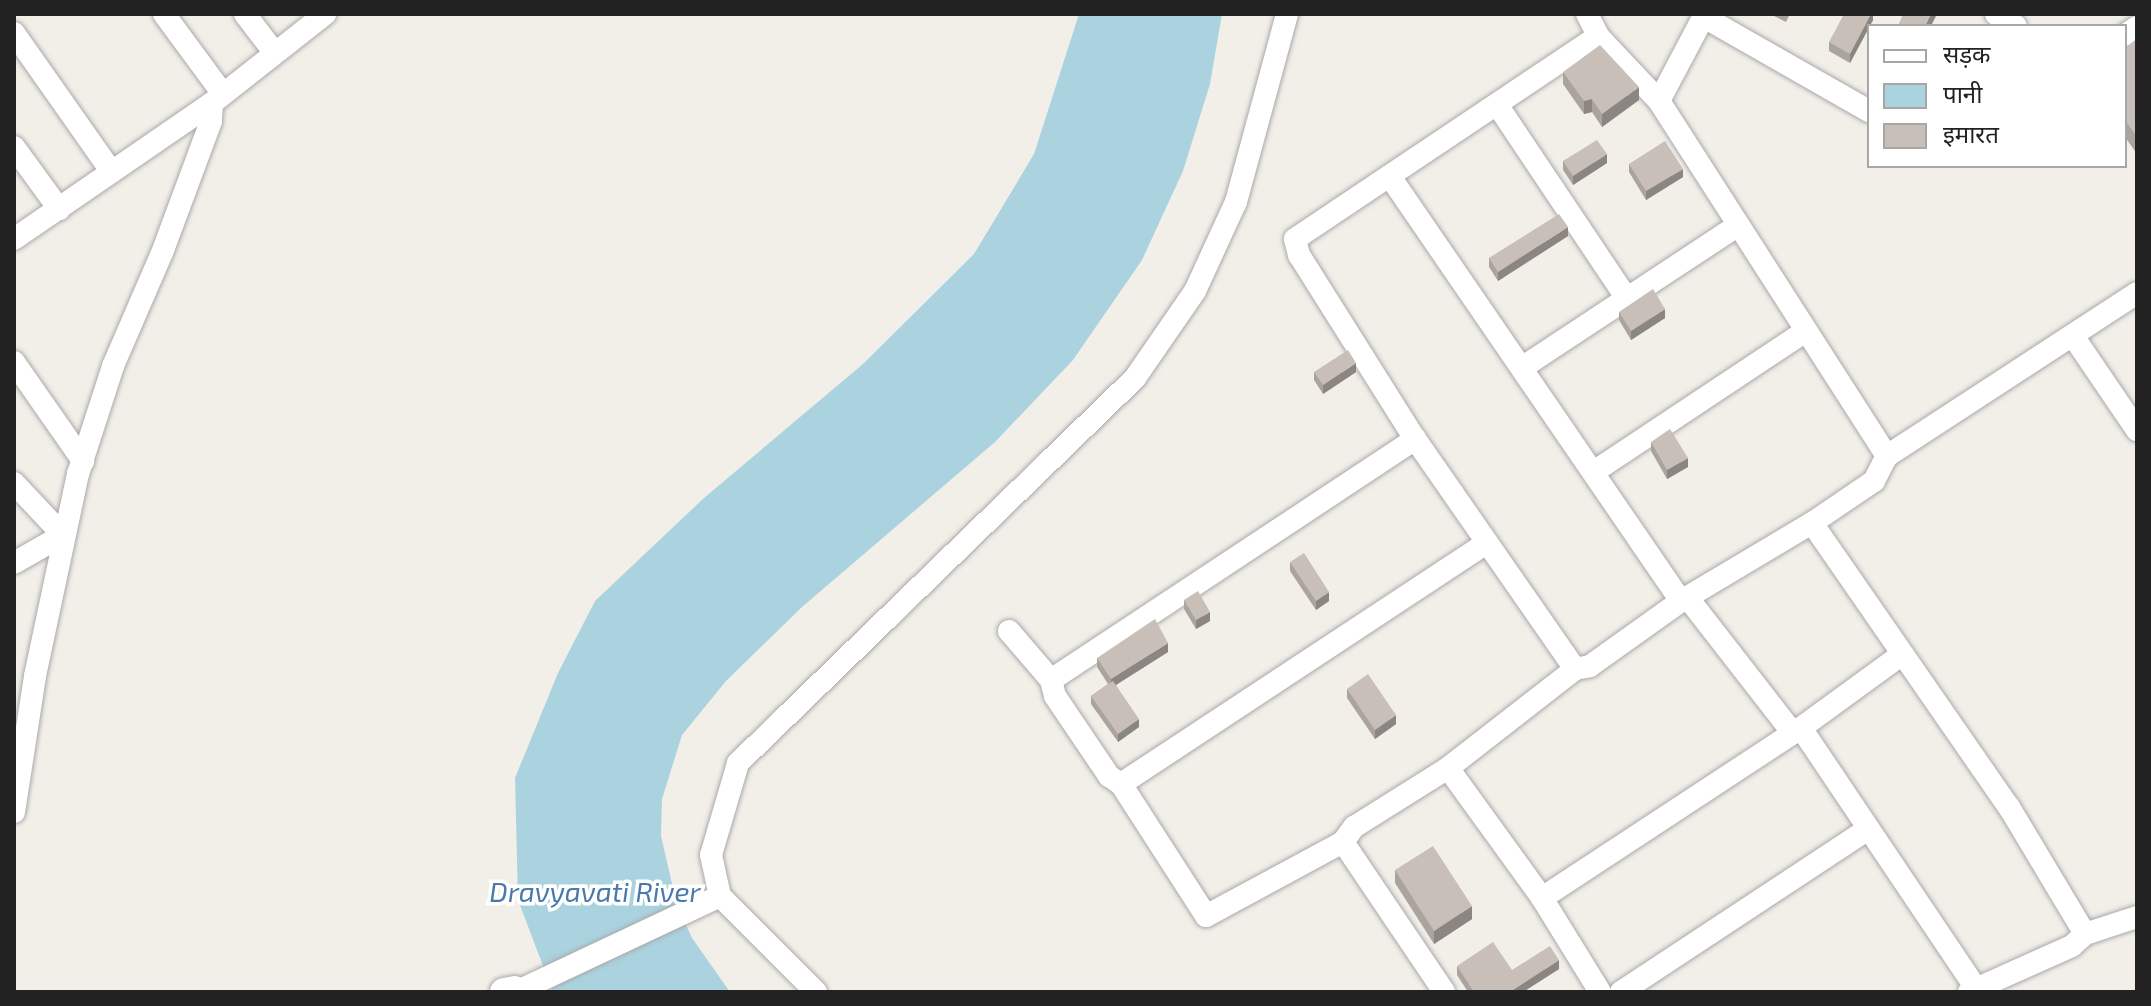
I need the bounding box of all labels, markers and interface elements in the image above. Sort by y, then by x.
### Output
legend [1867,24,2127,168]
text: सड़क [1943,39,1991,68]
text: पानी [1943,79,1982,108]
text: इमारत [1943,119,1999,148]
water label: Dravyavati River [489,874,701,908]

